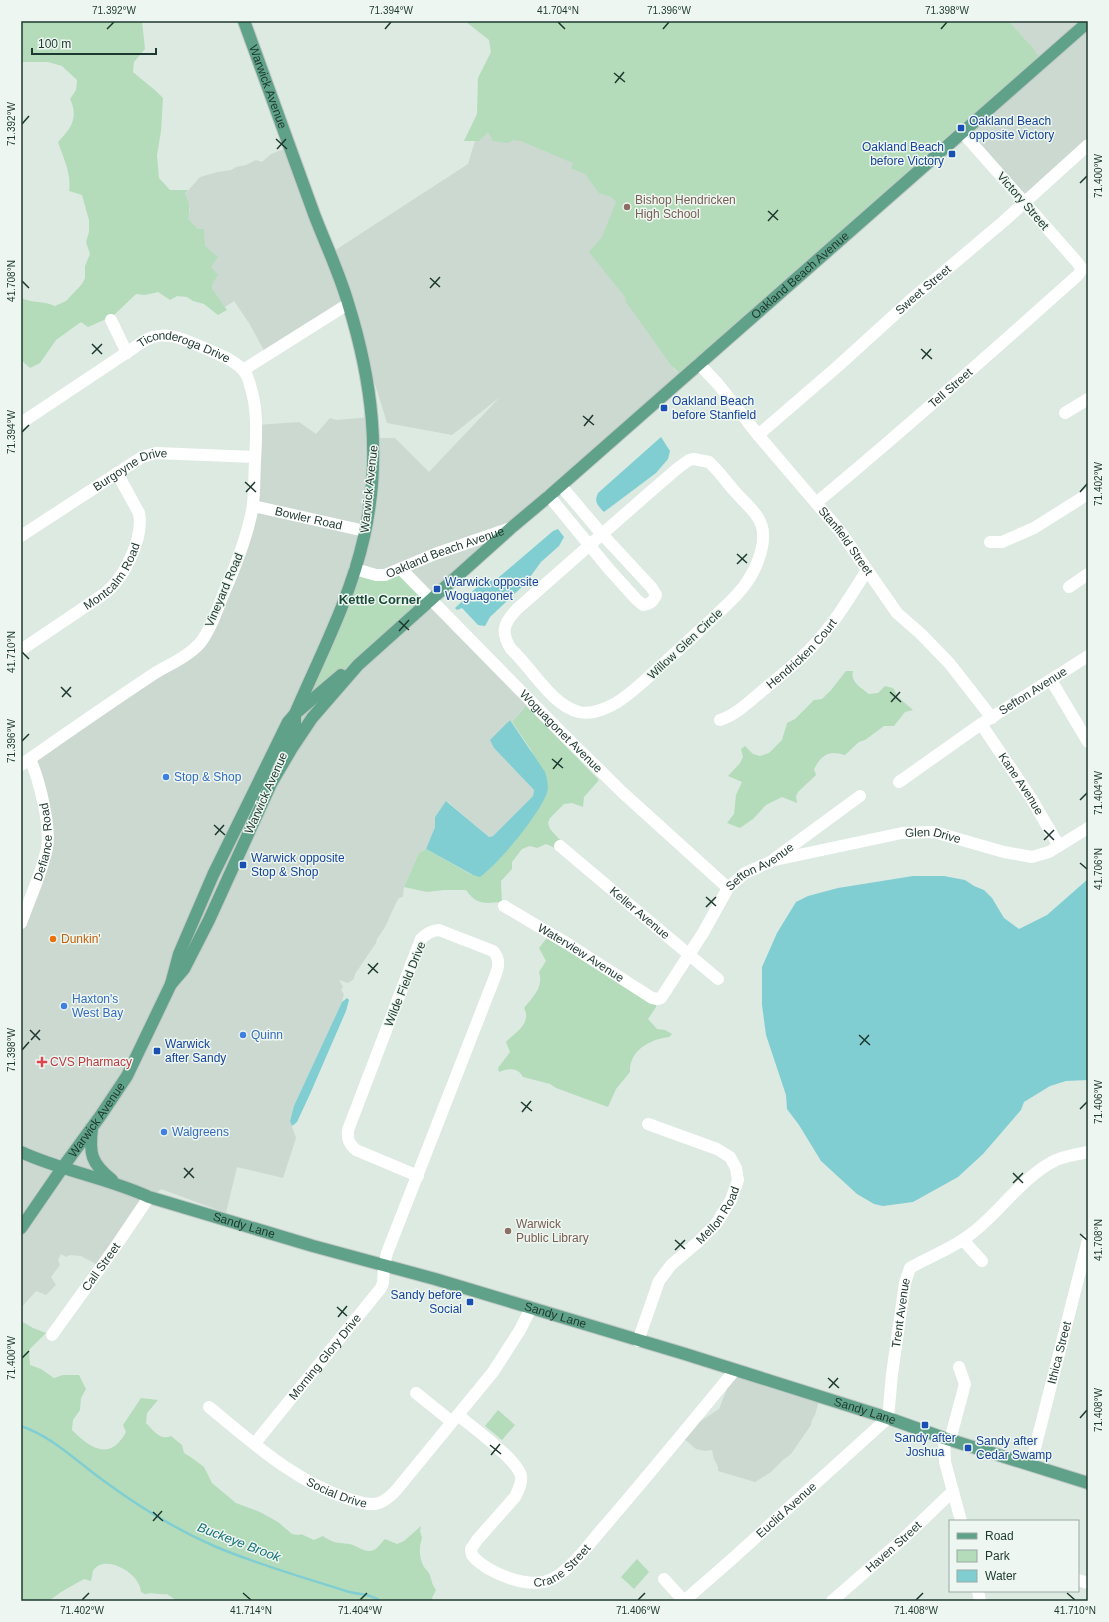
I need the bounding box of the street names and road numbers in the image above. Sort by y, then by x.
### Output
street label: Warwick Avenue [246,43,290,131]
street label: Victory Street [994,169,1052,233]
street label: Oakland Beach Avenue [748,228,852,322]
street label: Sweet Street [893,262,954,317]
street label: Ticonderoga Drive [135,328,233,366]
street label: Tell Street [926,365,976,411]
street label: Warwick Avenue [357,444,381,534]
street label: Burgoyne Drive [91,446,168,494]
street label: Bowler Road [274,504,344,533]
street label: Stanfield Street [815,504,876,579]
street label: Oakland Beach Avenue [384,524,506,581]
street label: Montcalm Road [81,541,143,613]
street label: Vineyard Road [202,551,246,629]
street label: Willow Glen Circle [645,605,726,682]
street label: Hendricken Court [764,616,840,691]
street label: Sefton Avenue [996,664,1070,718]
street label: Woguagonet Avenue [517,687,605,776]
street label: Warwick Avenue [242,750,290,836]
street label: Kane Avenue [996,750,1046,818]
street label: Defiance Road [31,802,55,883]
street label: Glen Drive [905,825,963,846]
street label: Sefton Avenue [723,840,797,894]
street label: Keller Avenue [607,884,673,942]
street label: Waterview Avenue [535,921,627,985]
street label: Wilde Field Drive [382,939,429,1029]
street label: Warwick Avenue [66,1080,128,1160]
street label: Mellon Road [693,1185,742,1247]
street label: Sandy Lane [211,1210,277,1241]
street label: Call Street [79,1240,124,1294]
street label: Trent Avenue [889,1276,913,1349]
street label: Sandy Lane [523,1299,588,1331]
street label: Morning Glory Drive [286,1311,364,1403]
street label: Ithica Street [1045,1319,1074,1385]
street label: Sandy Lane [832,1394,898,1427]
street label: Social Drive [304,1475,368,1511]
street label: Euclid Avenue [753,1479,819,1541]
street label: Haven Street [863,1518,925,1575]
street label: Crane Street [533,1541,594,1590]

